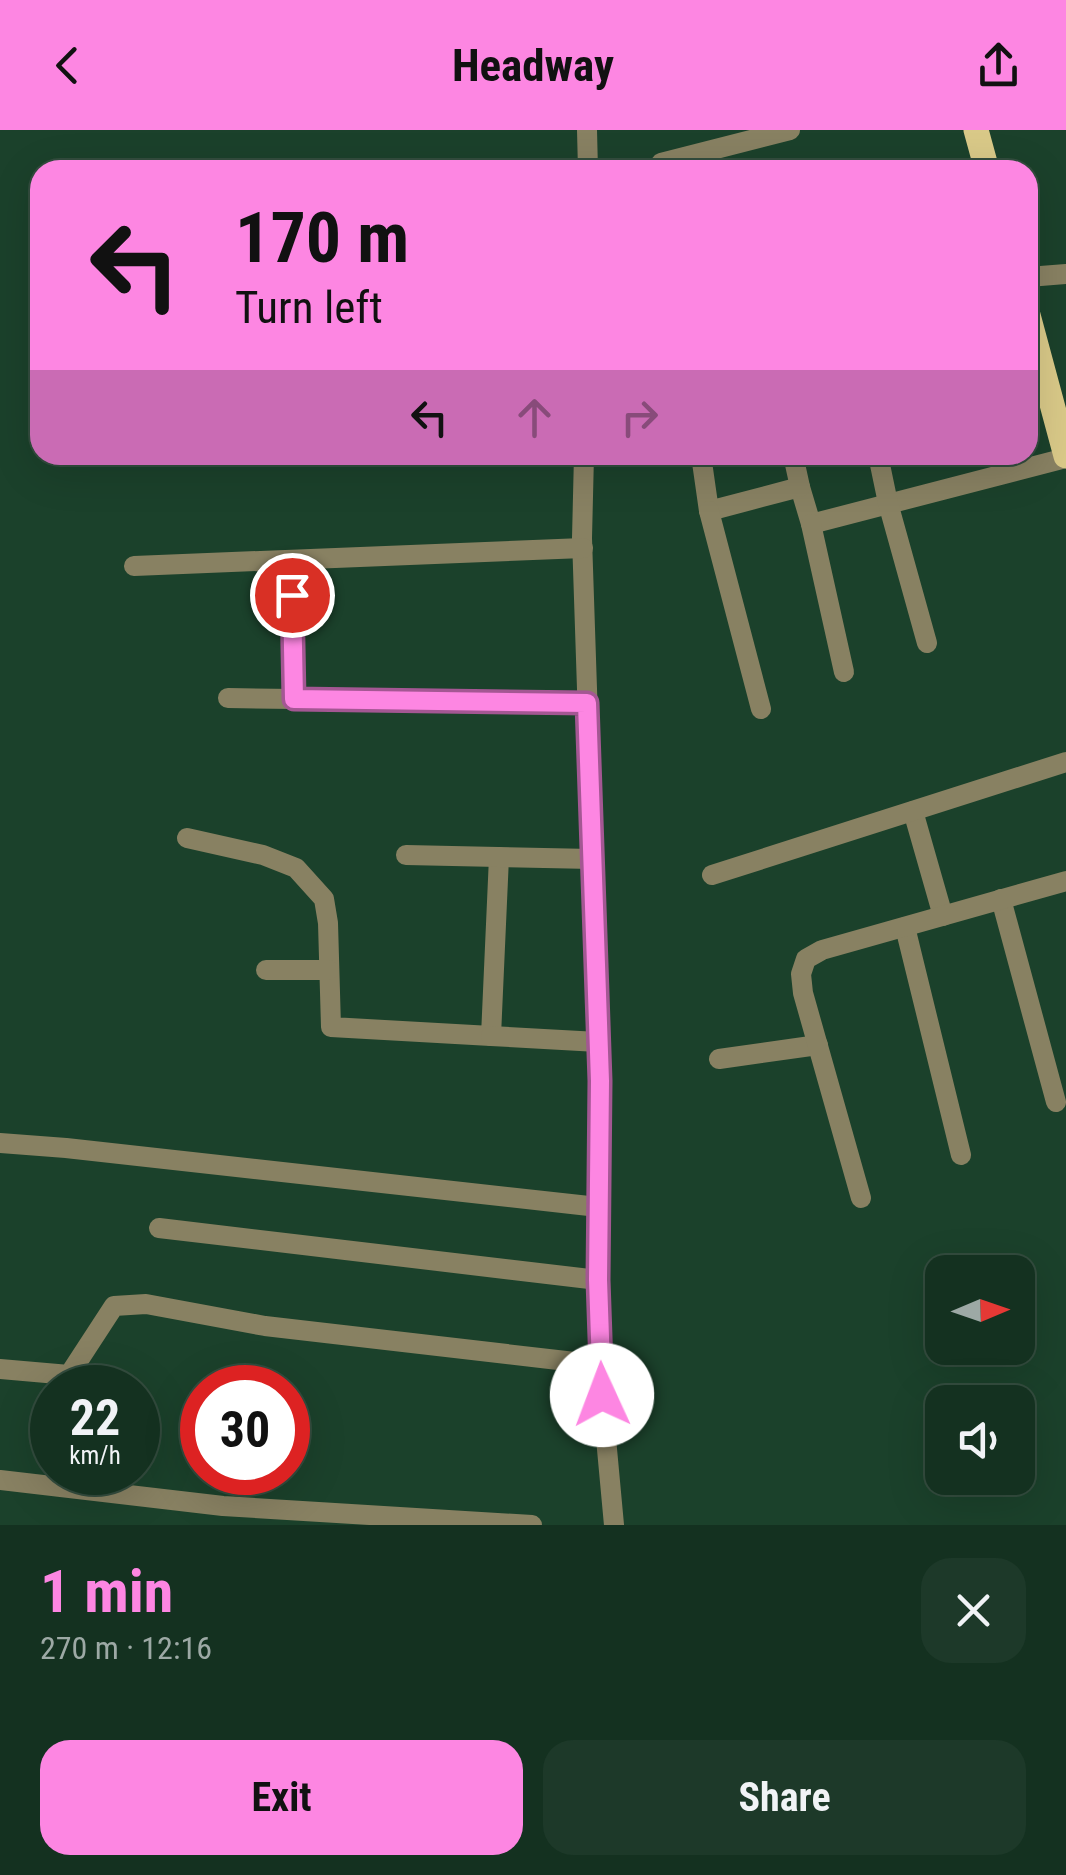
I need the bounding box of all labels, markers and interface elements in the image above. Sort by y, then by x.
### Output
icon: back [40,38,95,93]
icon: share [971,38,1026,93]
text: Headway [452,39,614,92]
text: 170 m [235,197,409,279]
icon: left [70,200,200,330]
text: Turn left [235,281,383,334]
icon: left [402,390,457,445]
icon: ahead [507,390,562,445]
icon: right [612,390,667,445]
pin [250,553,335,638]
icon: arrive [265,568,320,623]
north arrow [925,1255,1035,1365]
map controls [925,1255,1035,1495]
position arrow [550,1343,654,1447]
speed limit sign: 30 [180,1365,310,1495]
button: sound [925,1385,1035,1495]
text: 22 [70,1389,120,1447]
text: km/h [69,1441,121,1470]
text: 1 min [40,1556,173,1627]
button: close [921,1558,1026,1663]
text: 270 m · 12:16 [40,1629,212,1667]
button: Exit [40,1740,523,1855]
button: Share [543,1740,1026,1855]

